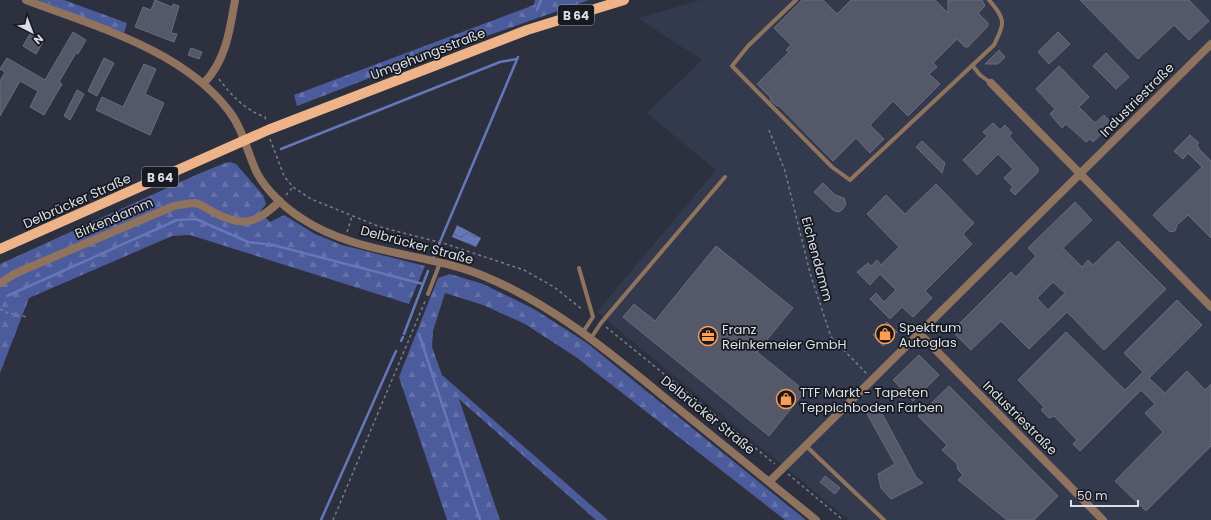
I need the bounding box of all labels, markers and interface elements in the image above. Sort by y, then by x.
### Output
road number: B 64 [558,5,594,25]
north arrow [12,12,52,52]
street label: Umgehungsstraße [368,23,488,85]
text: N [30,31,47,48]
street label: Industriestraße [1096,59,1178,141]
road number: B 64 [142,167,178,187]
street label: Delbrücker Straße [20,169,134,233]
street label: Birkendamm [72,193,156,243]
street label: Eichendamm [797,215,837,303]
street label: Delbrücker Straße [358,221,476,269]
place label: Spektrum Autoglas [899,318,961,352]
place label: Franz Reinkemeier GmbH [722,320,847,354]
shop icon: Spektrum Autoglas [874,323,896,345]
office icon: Franz Reinkemeier GmbH [697,325,719,347]
street label: Delbrücker Straße [657,371,759,459]
street label: Industriestraße [979,377,1061,459]
place label: TTF Markt - Tapeten Teppichboden Farben [800,383,943,417]
shop icon: TTF Markt - Tapeten Teppichboden Farben [775,388,797,410]
scale bar [1071,482,1138,508]
text: 50 m [1077,487,1108,504]

